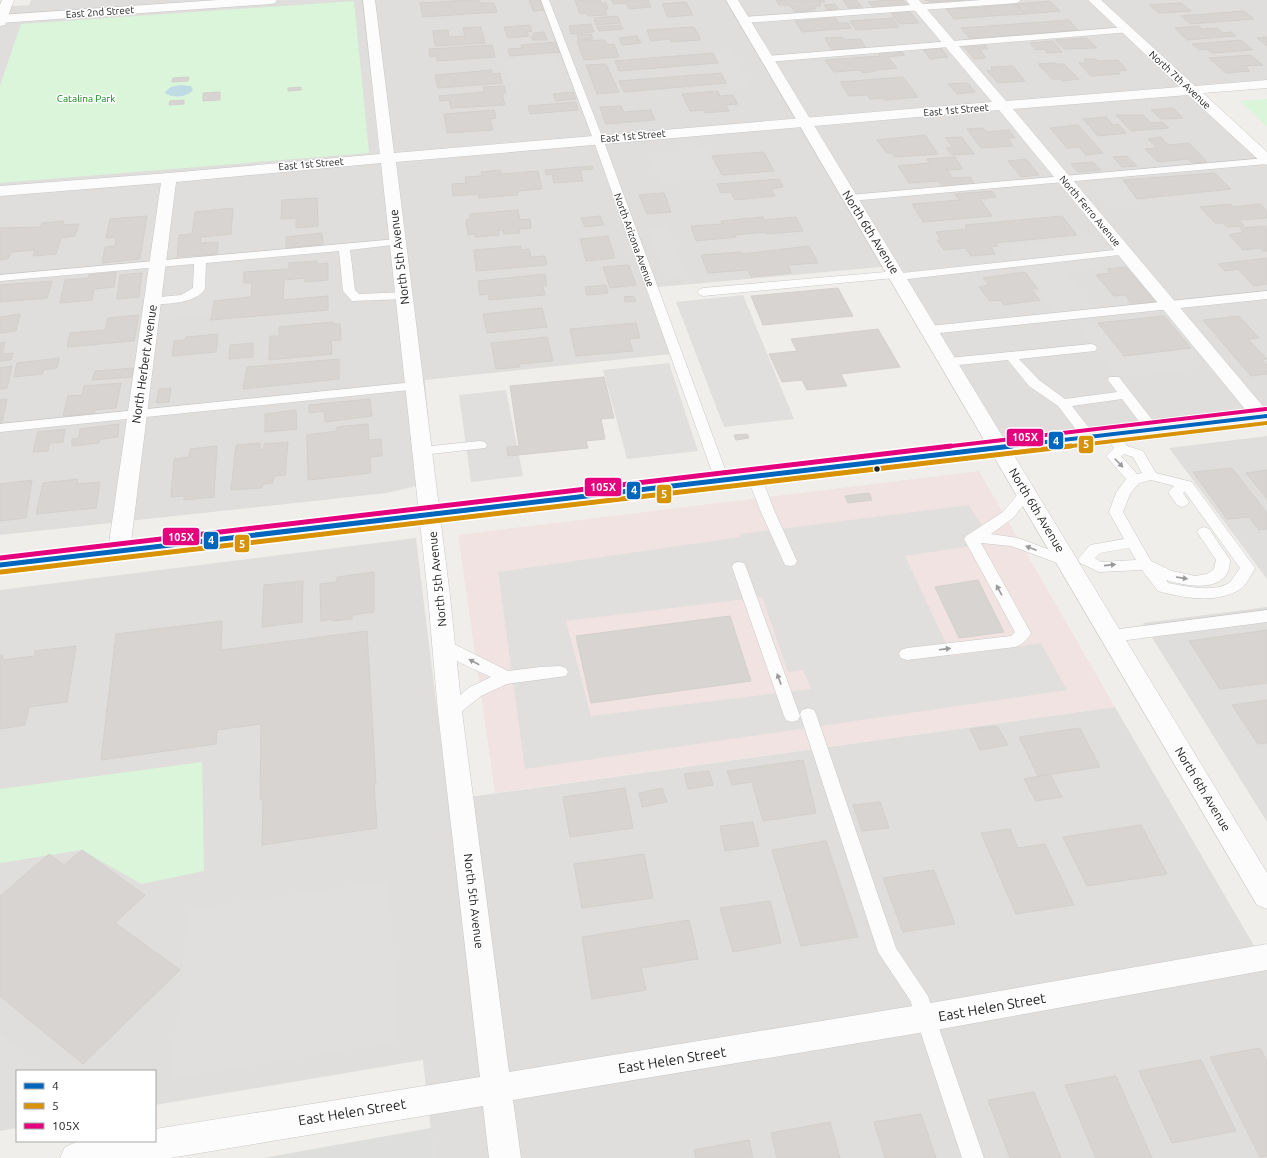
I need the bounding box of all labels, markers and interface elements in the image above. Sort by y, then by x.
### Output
street label: East 2nd Street [65,4,135,20]
street label: North 7th Avenue [1147,49,1213,111]
park label: Catalina Park [57,93,115,104]
street label: East 1st Street [923,102,989,118]
street label: East 1st Street [600,128,666,144]
street label: East 1st Street [278,156,344,172]
street label: North Ferro Avenue [1057,173,1123,249]
street label: North 6th Avenue [840,188,902,276]
street label: North Arizona Avenue [612,192,656,288]
street label: North 5th Avenue [387,209,411,305]
street label: North Herbert Avenue [129,304,159,424]
line badge: 105X [1006,428,1044,447]
text: 105X [1012,431,1039,443]
line badge: 4 [1048,431,1064,450]
text: 4 [1053,435,1059,447]
line badge: 5 [1078,435,1094,454]
text: 5 [1083,438,1089,450]
one-way arrow [1115,458,1124,468]
unlabelled marker [872,464,882,474]
street label: North 6th Avenue [1007,466,1067,554]
line badge: 105X [584,477,622,497]
text: 105X [590,481,617,493]
line badge: 4 [626,481,641,500]
text: 4 [631,484,637,496]
line badge: 5 [656,484,672,504]
text: 5 [661,488,667,500]
line badge: 105X [162,527,200,546]
text: 105X [168,531,195,543]
line badge: 4 [203,531,219,550]
street label: North 5th Avenue [426,531,448,627]
text: 4 [208,534,214,546]
line badge: 5 [234,534,250,553]
text: 5 [239,538,245,550]
one-way arrow [1025,544,1037,550]
one-way arrow [1104,562,1116,569]
one-way arrow [1176,576,1188,582]
one-way arrow [996,584,1002,596]
one-way arrow [939,646,951,653]
one-way arrow [469,659,480,666]
one-way arrow [775,673,781,685]
street label: North 6th Avenue [1173,745,1233,833]
street label: North 5th Avenue [462,853,486,949]
street label: East Helen Street [937,990,1048,1024]
street label: East Helen Street [617,1043,728,1076]
legend [16,1070,156,1142]
text: 4 [52,1079,59,1092]
street label: East Helen Street [297,1095,408,1128]
text: 5 [52,1099,59,1112]
text: 105X [52,1119,80,1132]

